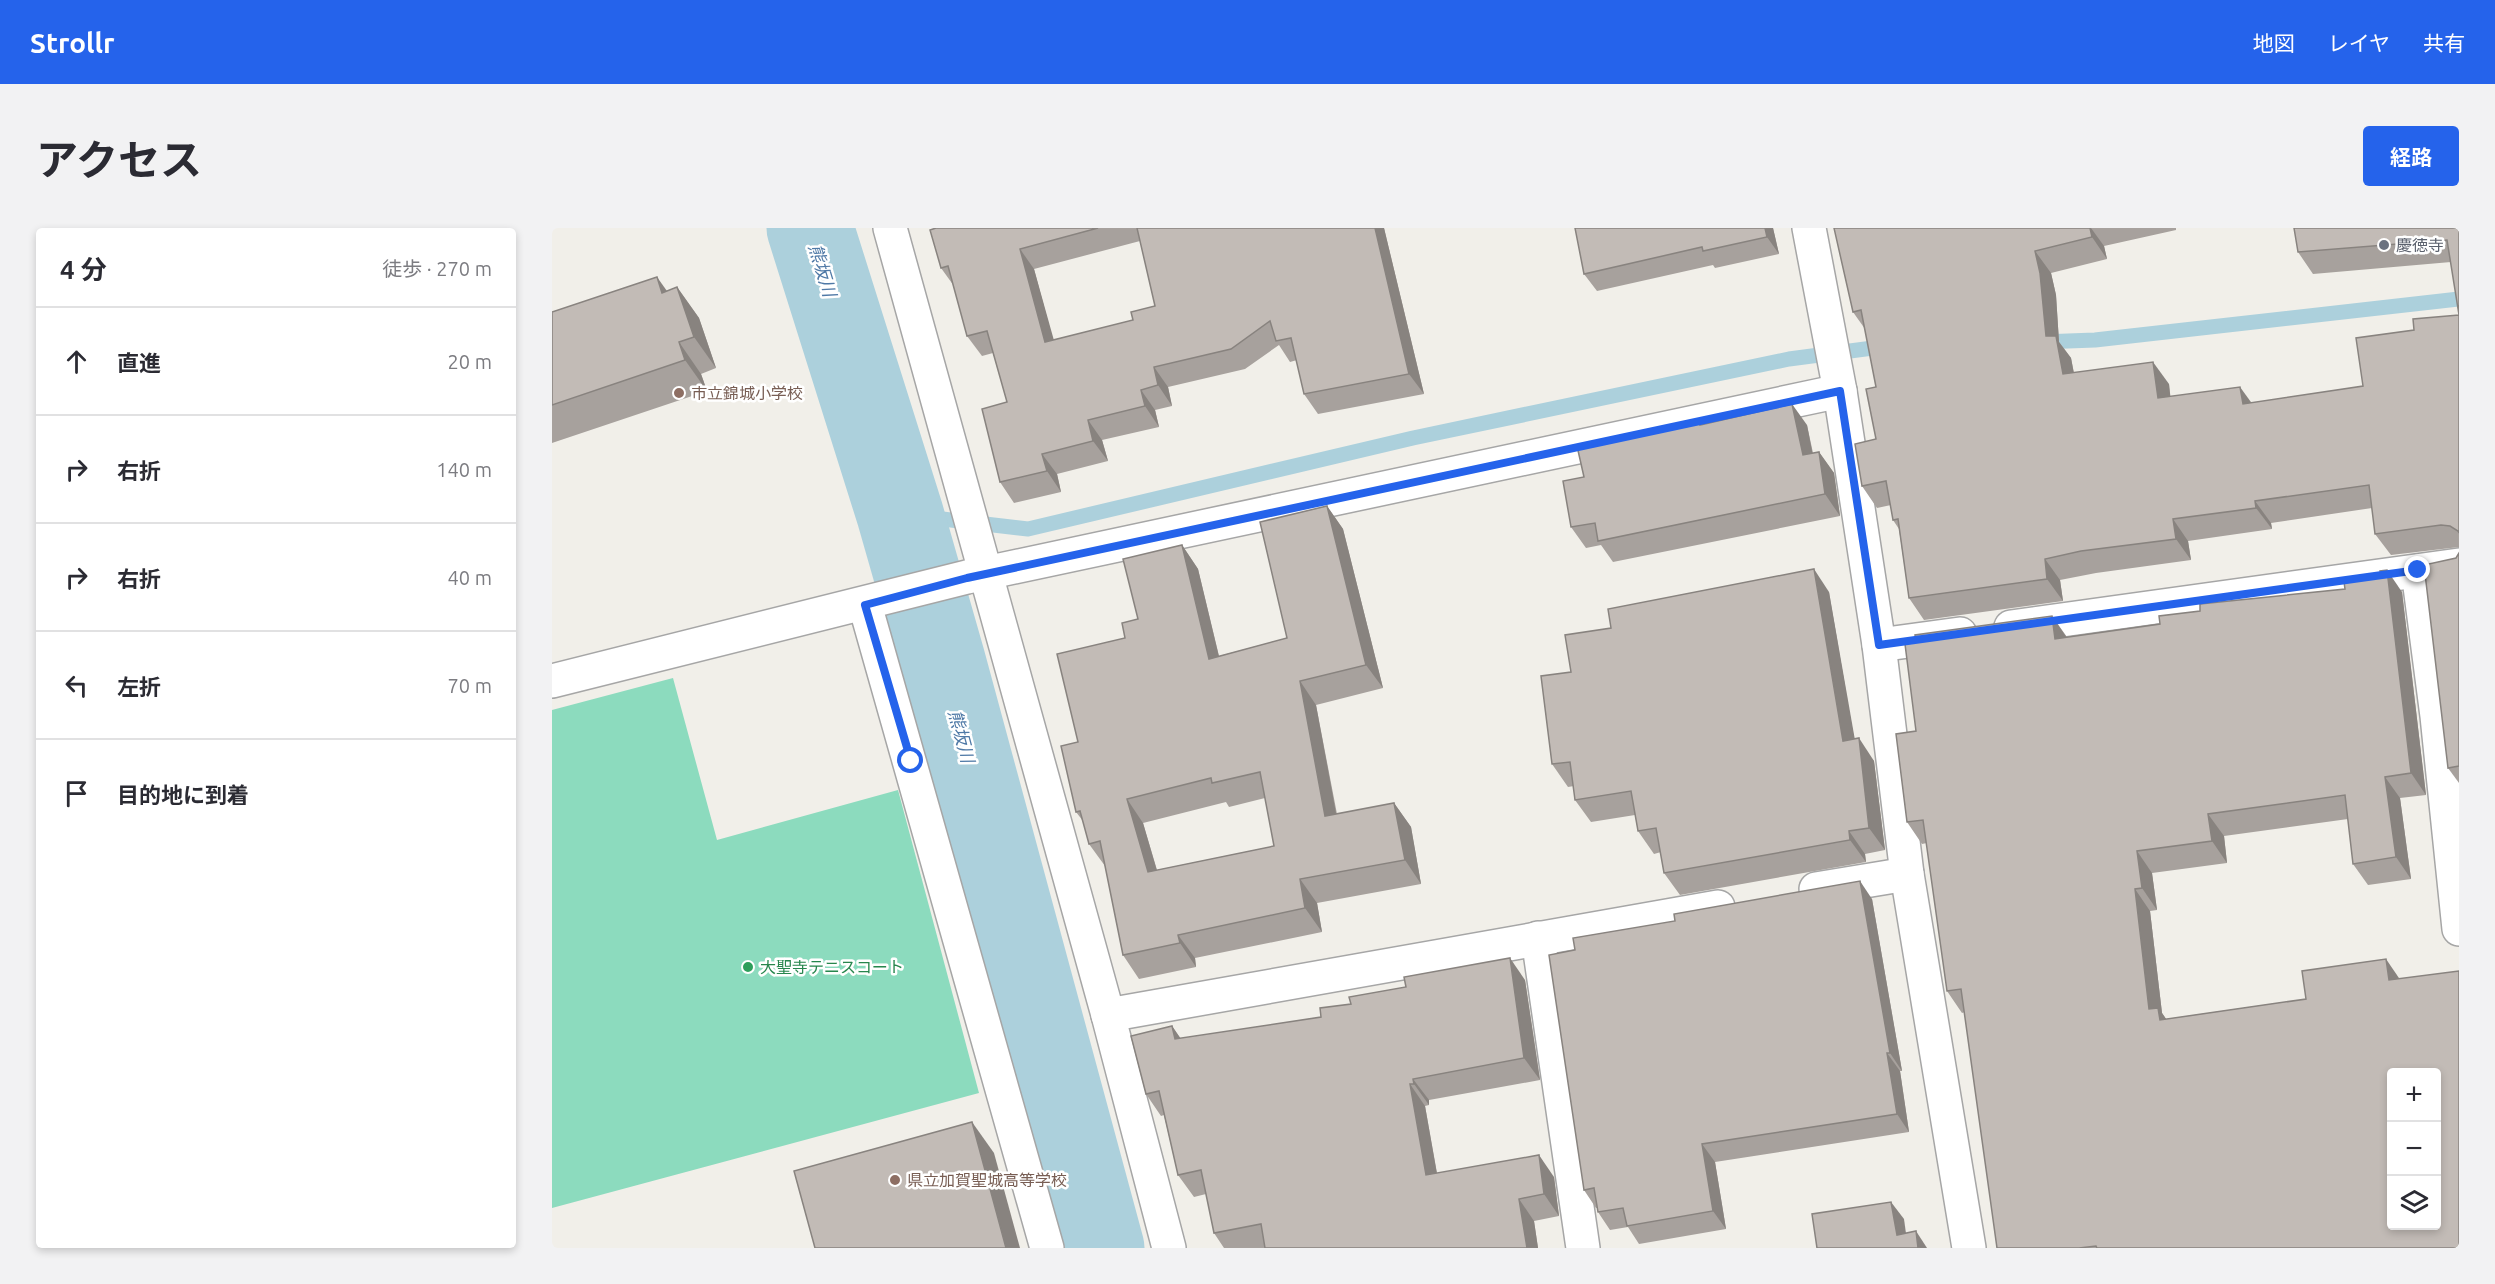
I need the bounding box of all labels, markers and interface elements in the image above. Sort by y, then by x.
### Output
text: Strollr [30,27,115,58]
text: 地図 [2253,31,2295,55]
text: レイヤ [2328,31,2390,55]
text: 共有 [2423,31,2465,55]
button: 経路 [2363,126,2459,186]
text: アクセス [36,136,202,183]
place label: 慶徳寺 [2396,236,2444,254]
marker: 慶徳寺 [2377,238,2391,252]
water label: 熊坂川 [806,241,841,301]
text: 4 分 [60,255,107,284]
text: 徒歩 · 270 m [382,257,492,280]
icon: ahead [60,345,93,378]
text: 直進 [117,350,161,375]
text: 20 m [448,350,492,373]
place label: 市立錦城小学校 [691,384,803,402]
marker: 市立錦城小学校 [672,386,686,400]
icon: right [60,453,93,486]
text: 右折 [117,458,161,483]
text: 140 m [436,458,492,481]
route end [2404,556,2430,582]
icon: right [60,561,93,594]
text: 右折 [117,566,161,591]
text: 40 m [448,566,492,589]
icon: left [60,669,93,702]
text: 左折 [117,674,161,699]
text: 70 m [448,674,492,697]
water label: 熊坂川 [945,707,979,767]
route start [897,747,923,773]
icon: arrive [60,777,93,810]
text: 目的地に到着 [117,782,249,807]
place label: 大聖寺テニスコート [760,958,904,976]
marker: 大聖寺テニスコート [741,960,755,974]
map controls [2387,1068,2441,1230]
button: + [2387,1068,2441,1122]
button: − [2387,1122,2441,1176]
place label: 県立加賀聖城高等学校 [907,1171,1067,1189]
marker: 県立加賀聖城高等学校 [888,1173,902,1187]
button: layers [2387,1176,2441,1230]

